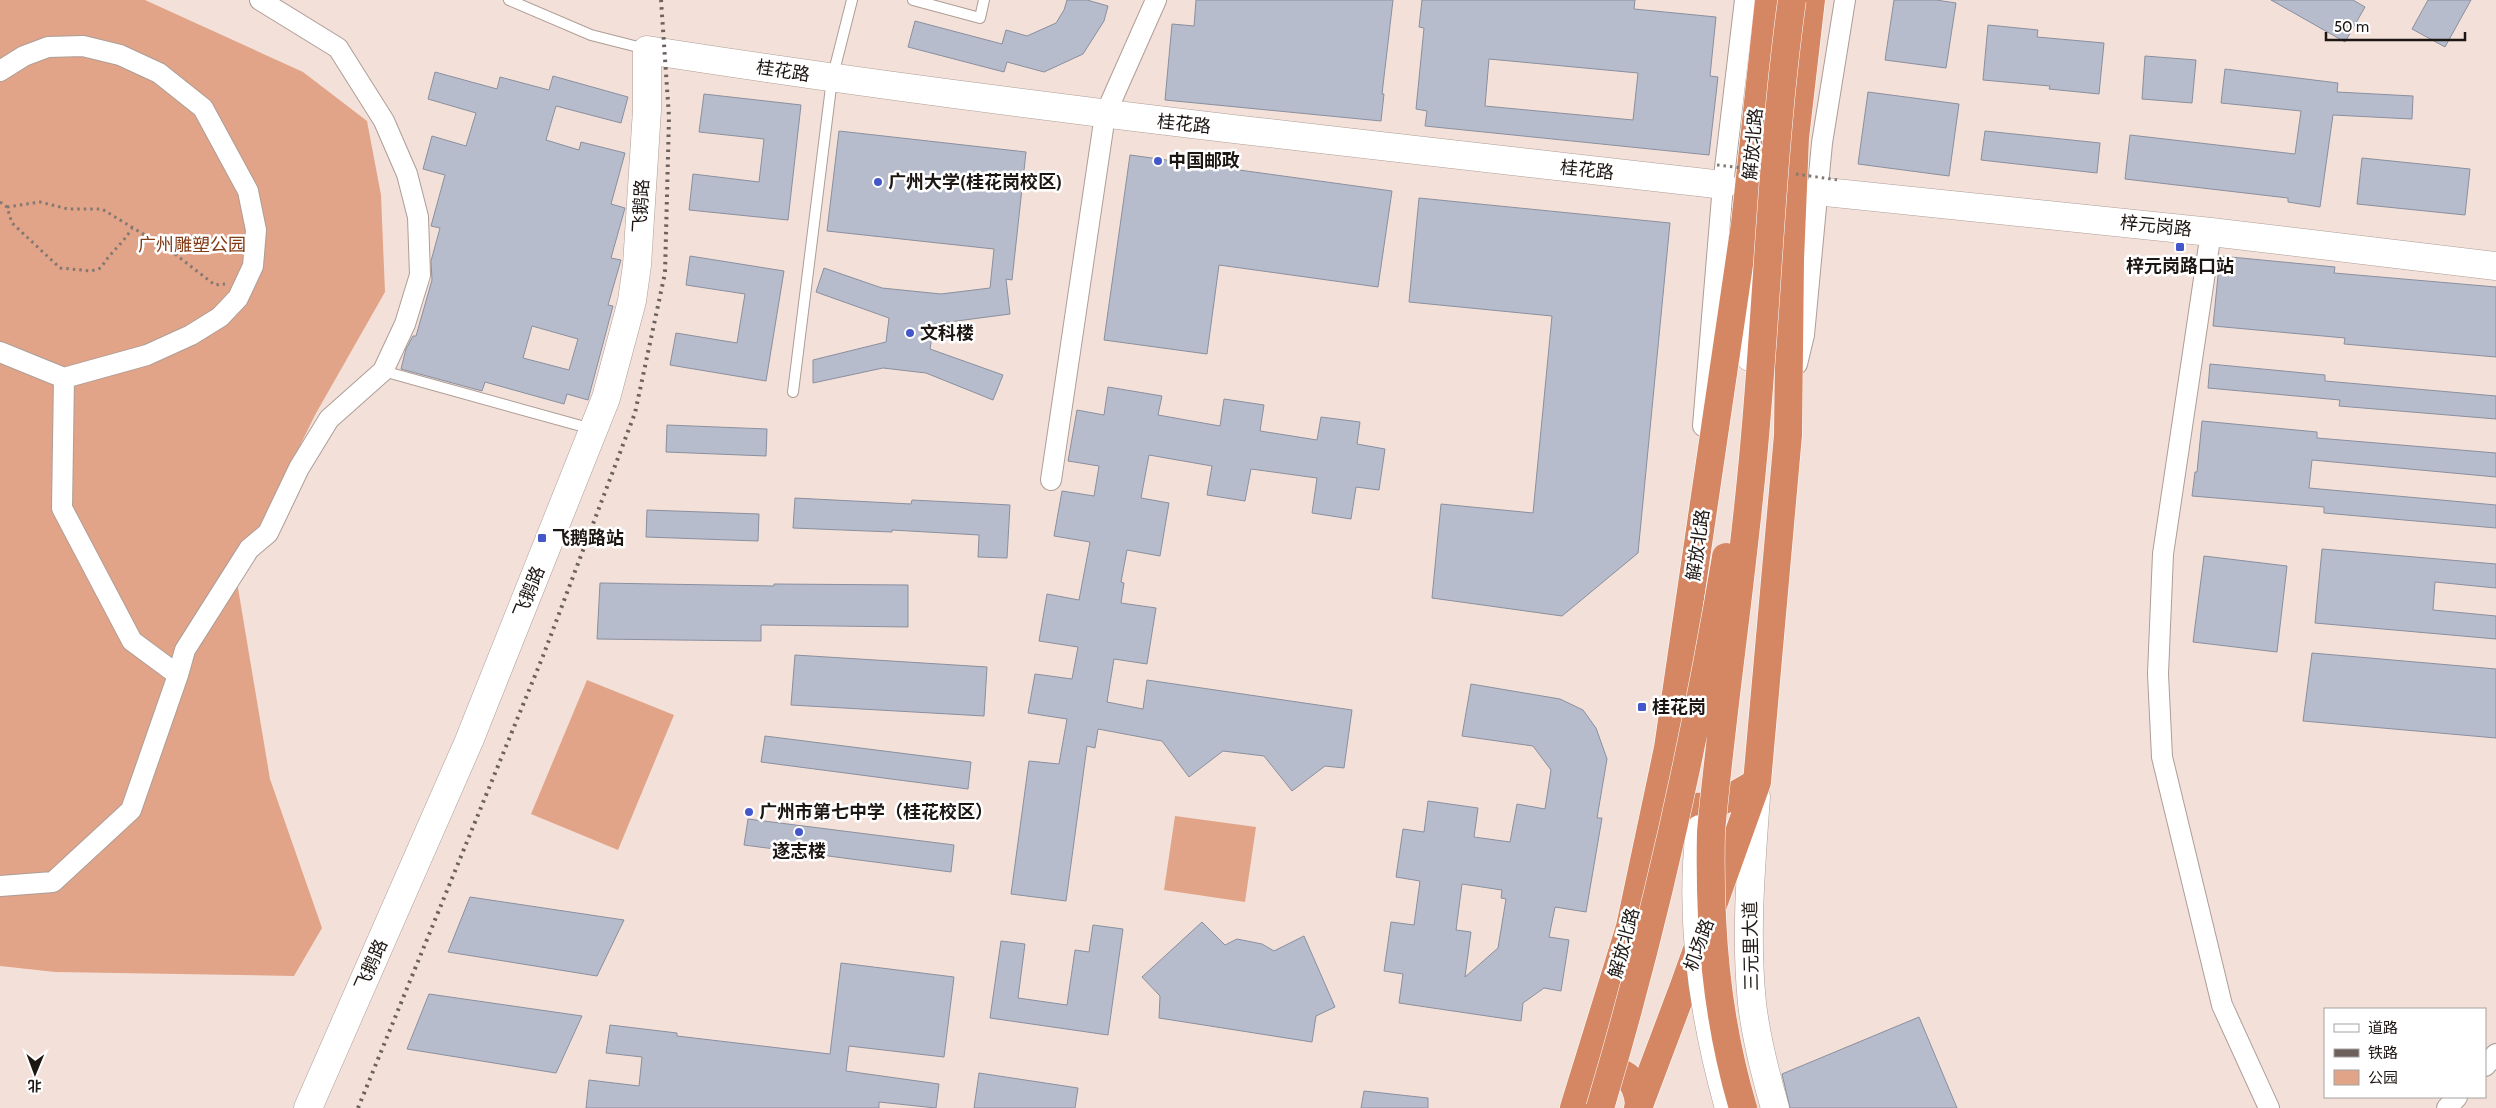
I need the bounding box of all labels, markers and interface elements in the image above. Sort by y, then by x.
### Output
scale bar [2326,10,2465,42]
text: 50 m [2334,18,2369,36]
street label: 桂花路 [755,56,811,86]
street label: 解放北路 [1739,107,1767,181]
street label: 桂花路 [1156,110,1212,138]
place label: 中国邮政 [1168,150,1240,172]
marker: 中国邮政 [1152,155,1164,167]
street label: 桂花路 [1559,156,1615,184]
place label: 广州大学(桂花岗校区) [888,171,1062,193]
marker: 广州大学(桂花岗校区) [872,176,884,188]
street label: 飞鹅路 [629,178,653,234]
street label: 梓元岗路 [2119,211,2193,241]
park label: 广州雕塑公园 [138,234,246,256]
marker: 梓元岗路口站 [2174,241,2186,253]
place label: 梓元岗路口站 [2126,255,2234,277]
place label: 文科楼 [920,322,974,344]
marker: 文科楼 [904,327,916,339]
street label: 解放北路 [1682,508,1714,582]
place label: 飞鹅路站 [552,527,624,549]
marker: 飞鹅路站 [536,532,548,544]
street label: 飞鹅路 [509,563,549,621]
place label: 桂花岗 [1652,696,1706,718]
marker: 桂花岗 [1636,701,1648,713]
place label: 广州市第七中学（桂花校区） [759,801,993,823]
marker: 广州市第七中学（桂花校区） [743,806,755,818]
marker: 遂志楼 [793,826,805,838]
place label: 遂志楼 [772,840,826,862]
street label: 三元里大道 [1739,901,1763,991]
street label: 解放北路 [1604,905,1644,981]
street label: 机场路 [1679,916,1719,974]
street label: 飞鹅路 [350,936,392,994]
legend [2324,1008,2486,1098]
text: 道路 [2368,1019,2398,1037]
text: 铁路 [2368,1044,2398,1062]
north arrow [10,1048,60,1098]
text: 公园 [2368,1069,2398,1087]
text: 北 [28,1077,42,1095]

